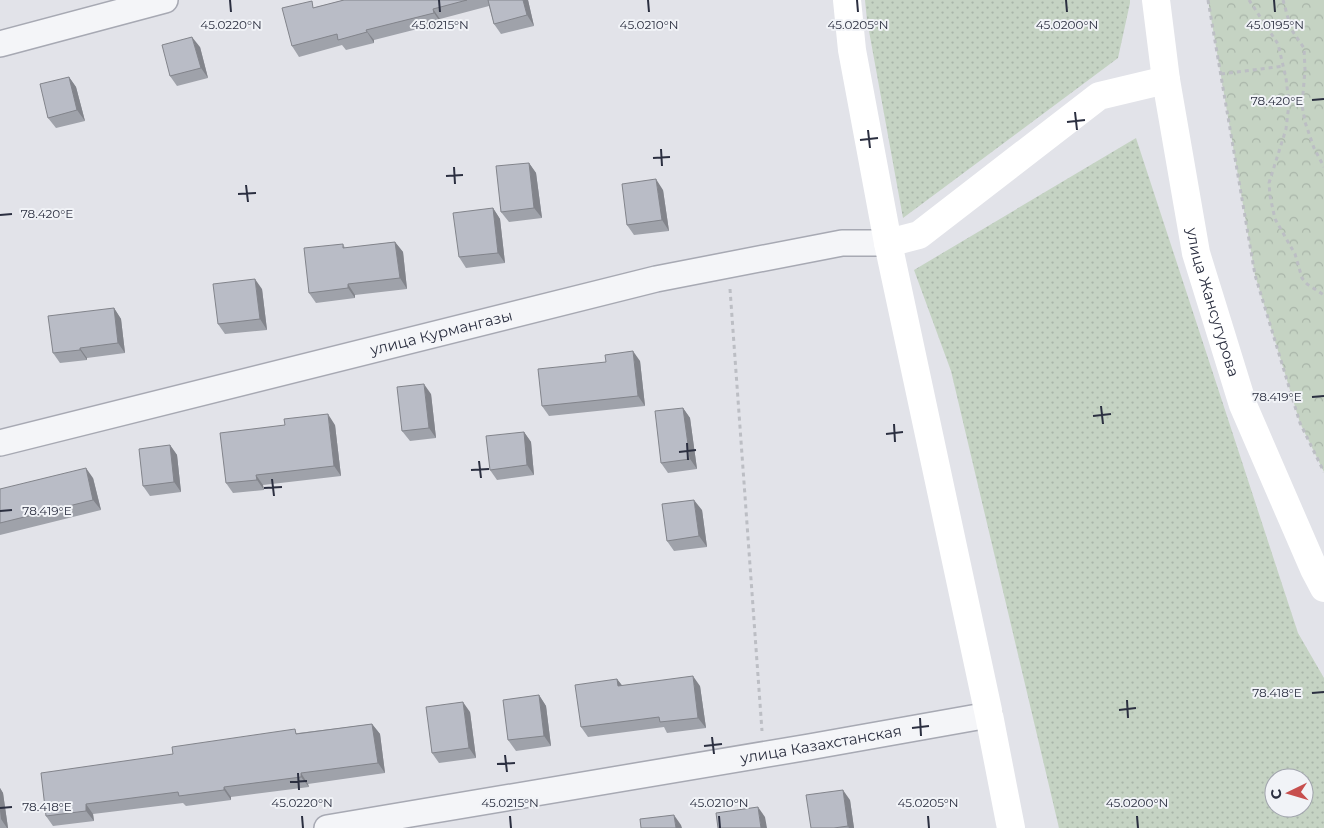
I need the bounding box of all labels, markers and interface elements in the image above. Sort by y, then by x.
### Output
text: 45.0220°N [200,17,262,32]
text: 45.0215°N [411,17,469,32]
text: 45.0210°N [620,17,678,32]
text: 45.0205°N [827,17,889,32]
text: 45.0200°N [1036,17,1098,32]
text: 45.0195°N [1246,17,1304,32]
text: 78.420°E [1251,93,1303,108]
text: 78.420°E [21,206,73,221]
street label: улица Жансугурова [1183,225,1244,379]
street label: улица Курмангазы [367,305,514,359]
text: 78.419°E [1252,389,1302,404]
text: 78.419°E [22,503,72,518]
text: 78.418°E [1252,685,1302,700]
street label: улица Казахстанская [738,721,903,768]
north arrow [1264,768,1314,818]
text: С [1267,788,1285,800]
text: 45.0220°N [271,795,333,810]
text: 45.0215°N [481,795,539,810]
text: 45.0210°N [690,795,748,810]
text: 45.0205°N [897,795,959,810]
text: 45.0200°N [1106,795,1168,810]
text: 78.418°E [22,799,72,814]

